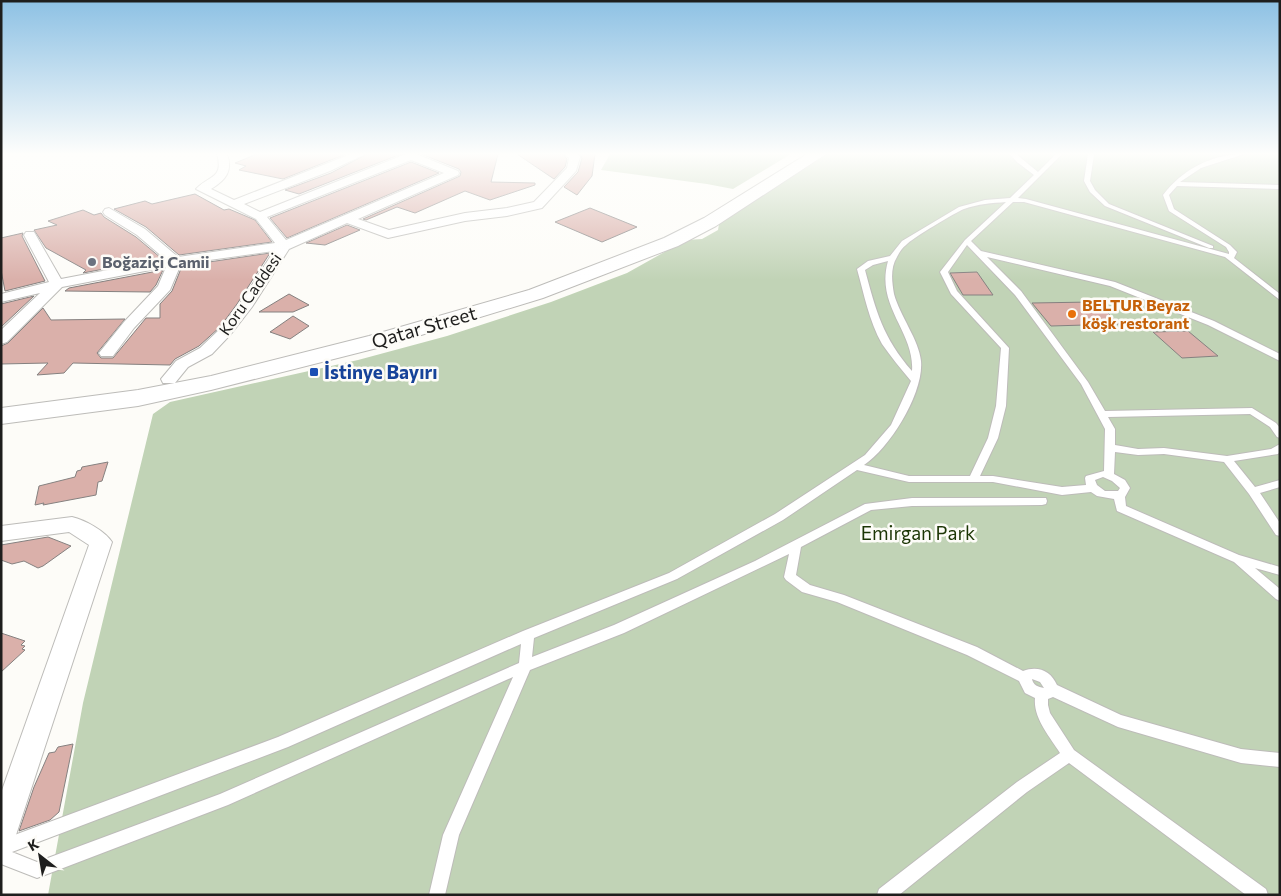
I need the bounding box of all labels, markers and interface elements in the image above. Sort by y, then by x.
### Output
street label: Koru Caddesi [214,249,285,338]
place label: Boğaziçi Camii [102,252,210,271]
marker: Boğaziçi Camii [86,256,98,268]
place label: BELTUR Beyaz köşk restorant [1082,295,1190,332]
street label: Qatar Street [369,301,479,352]
marker: BELTUR Beyaz köşk restorant [1066,308,1078,320]
place label: İstinye Bayırı [324,360,438,383]
marker: İstinye Bayırı [308,366,320,378]
park label: Emirgan Park [861,521,975,544]
north arrow [15,831,65,881]
text: K [24,835,42,854]

